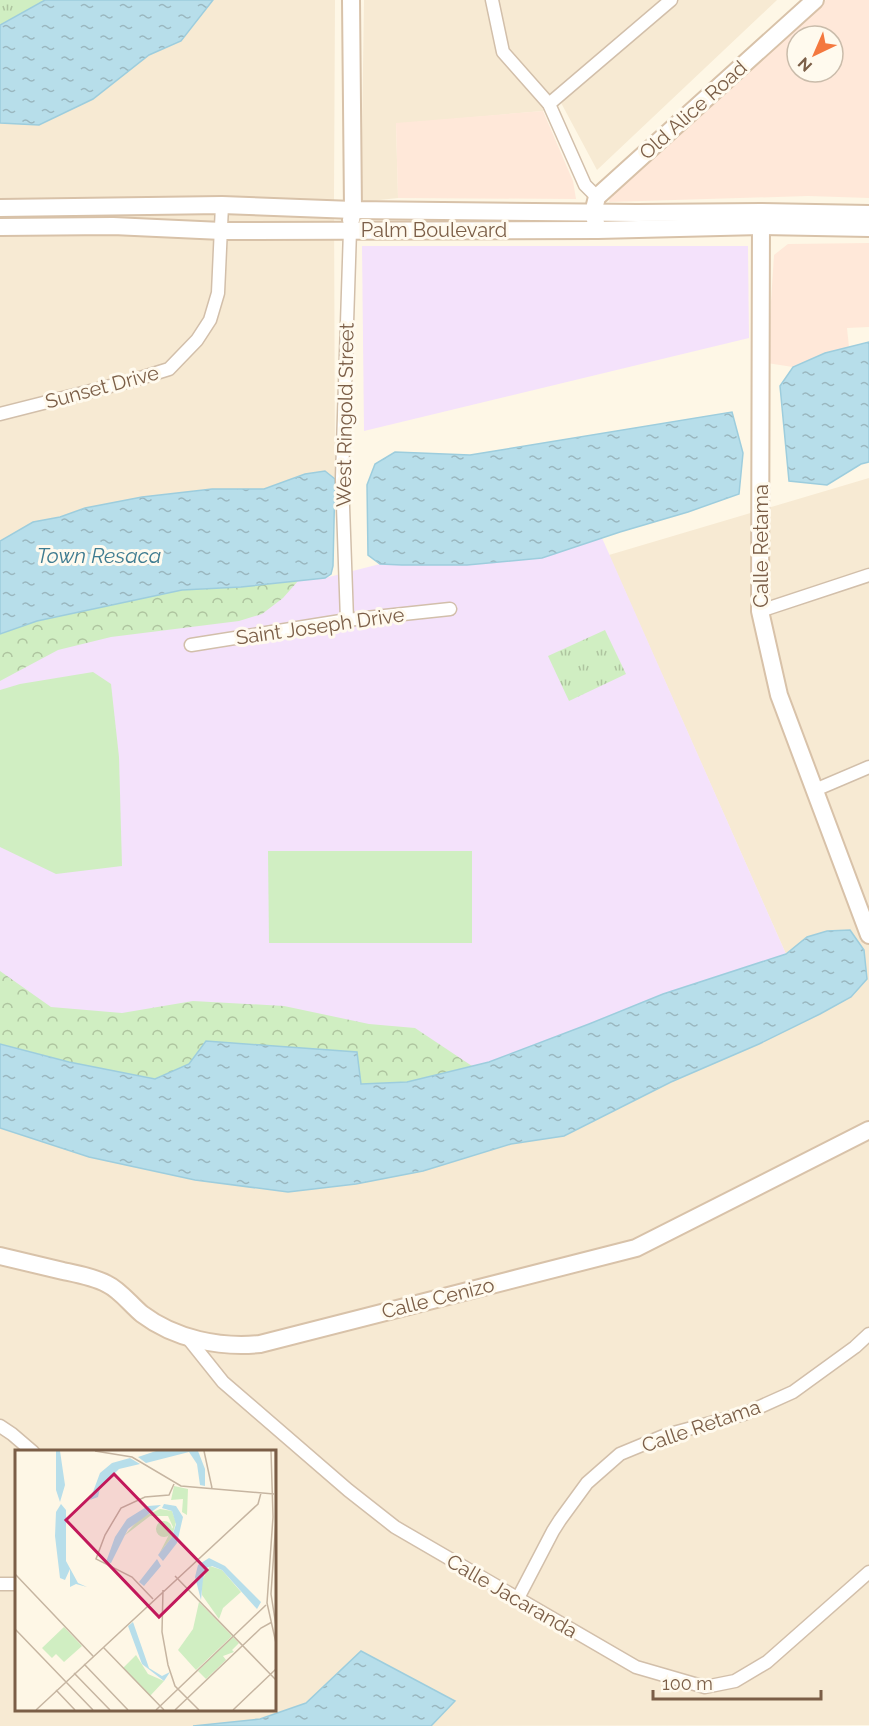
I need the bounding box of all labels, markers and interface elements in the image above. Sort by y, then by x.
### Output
north arrow [785,24,845,84]
text: N [794,53,816,76]
street label: Old Alice Road [634,55,752,165]
street label: Palm Boulevard [361,218,507,242]
street label: West Ringold Street [331,322,359,507]
street label: Sunset Drive [43,360,162,414]
street label: Calle Retama [749,484,773,608]
water label: Town Resaca [37,543,161,568]
street label: Saint Joseph Drive [234,602,406,650]
street label: Calle Cenizo [379,1272,497,1324]
street label: Calle Retama [639,1395,763,1457]
inset map [15,1450,276,1711]
street label: Calle Jacaranda [442,1549,582,1643]
scale bar [653,1663,821,1701]
text: 100 m [662,1673,713,1694]

